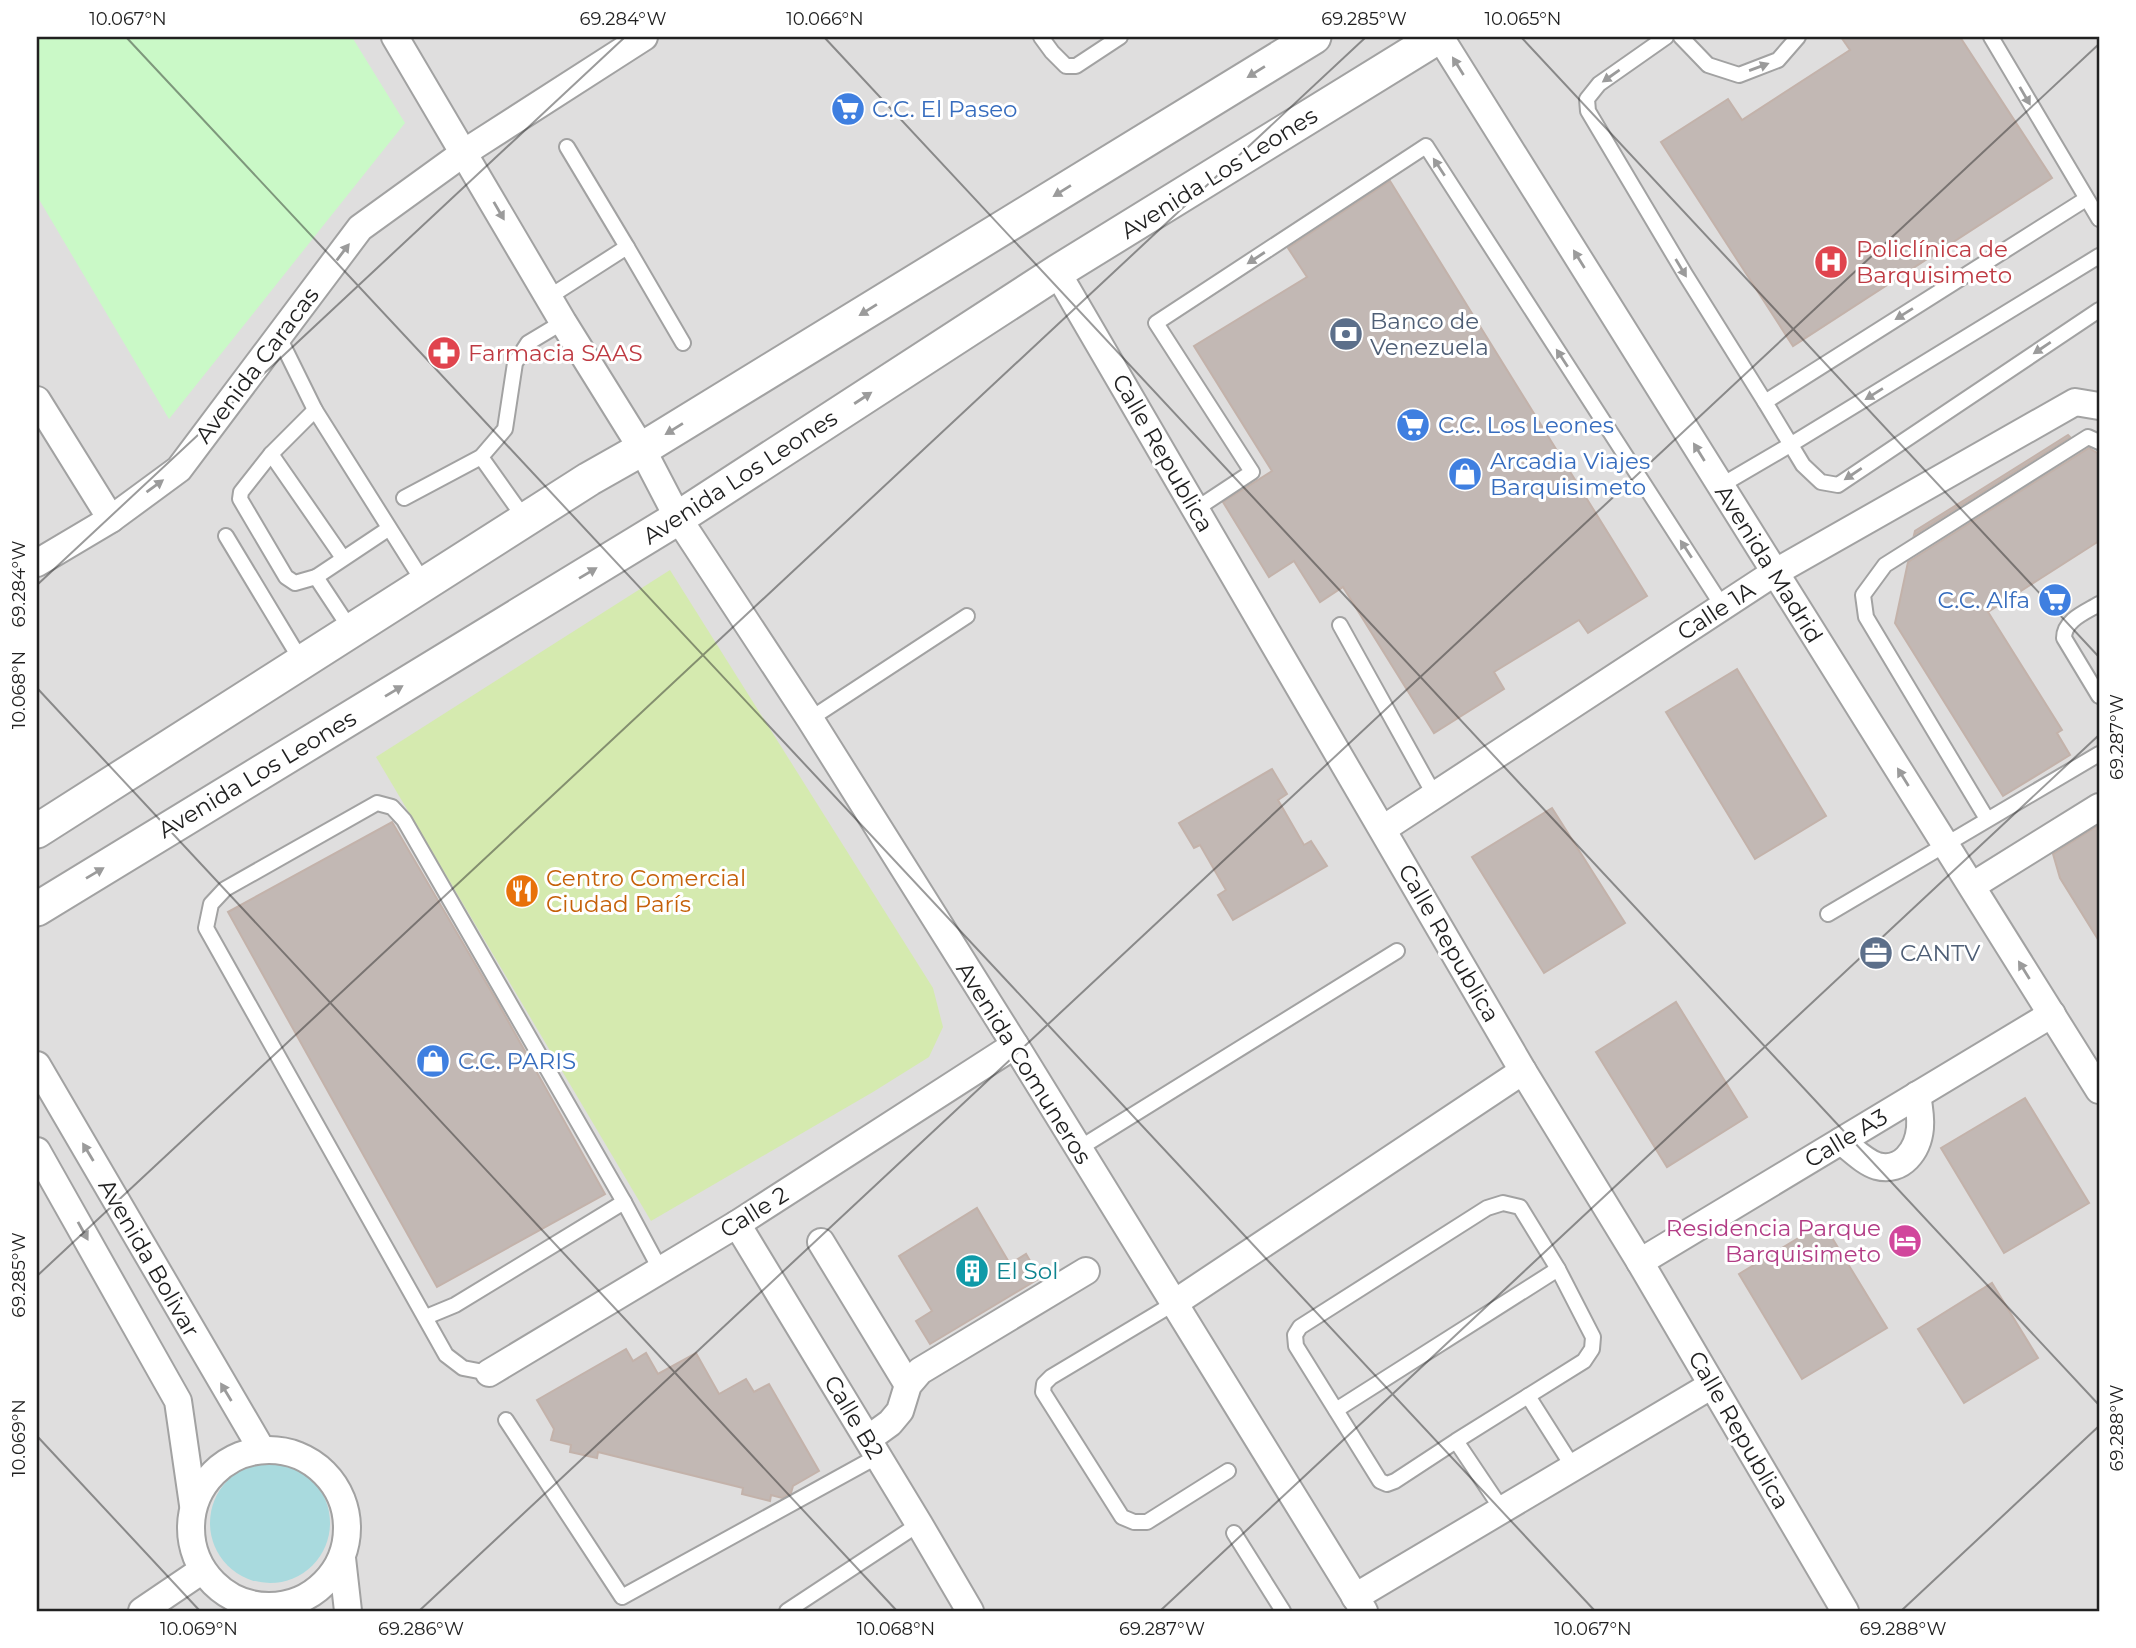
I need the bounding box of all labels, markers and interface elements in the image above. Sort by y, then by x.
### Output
text: 10.067°N [89,8,167,30]
text: 69.284°W [580,8,666,30]
text: 10.066°N [786,8,864,30]
text: 69.285°W [1321,8,1407,30]
text: 10.065°N [1485,8,1561,30]
one-way arrow [1452,57,1465,76]
one-way arrow [1749,62,1770,73]
one-way arrow [1246,66,1265,79]
one-way arrow [1602,69,1620,83]
one-way arrow [2019,86,2031,105]
supermarket icon: C.C. El Paseo [829,90,867,128]
place label: C.C. El Paseo [872,95,1017,123]
street label: Avenida Los Leones [1116,101,1322,245]
one-way arrow [1432,158,1446,176]
one-way arrow [1052,185,1071,198]
one-way arrow [493,201,505,221]
place label: Policlínica de Barquisimeto [1856,235,2012,289]
one-way arrow [335,243,349,261]
hospital icon: Policlínica de Barquisimeto [1812,243,1850,281]
one-way arrow [1572,250,1585,269]
one-way arrow [1246,251,1266,264]
one-way arrow [1675,259,1687,278]
street label: Avenida Caracas [189,281,325,449]
one-way arrow [858,304,877,317]
place label: Banco de Venezuela [1370,307,1489,361]
one-way arrow [1895,307,1914,320]
bank icon: Banco de Venezuela [1327,315,1365,353]
pharmacy icon: Farmacia SAAS [425,334,463,372]
place label: Farmacia SAAS [468,339,643,367]
one-way arrow [2033,341,2052,354]
one-way arrow [1556,348,1569,368]
street label: Calle Republica [1106,369,1220,537]
one-way arrow [1865,388,1884,400]
one-way arrow [853,392,873,405]
street label: Avenida Los Leones [638,404,842,550]
supermarket icon: C.C. Los Leones [1394,406,1432,444]
place label: C.C. Los Leones [1438,411,1614,439]
one-way arrow [664,423,683,436]
one-way arrow [1693,443,1706,462]
place label: Arcadia Viajes Barquisimeto [1490,447,1650,501]
shop icon: Arcadia Viajes Barquisimeto [1446,455,1484,493]
one-way arrow [1843,468,1863,481]
one-way arrow [146,479,165,493]
street label: Avenida Madrid [1709,480,1829,648]
one-way arrow [1679,540,1692,559]
text: 69.284°W [8,541,30,627]
one-way arrow [579,567,598,579]
street label: Calle 1A [1672,575,1760,646]
supermarket icon: C.C. Alfa [2036,581,2074,619]
place label: C.C. Alfa [1938,586,2030,614]
text: 10.068°N [8,651,30,729]
one-way arrow [384,685,403,698]
text: 69.287°W [2106,694,2128,780]
street label: Avenida Los Leones [153,704,361,844]
one-way arrow [1897,768,1910,787]
street label: Calle Republica [1392,859,1506,1027]
place label: Centro Comercial Ciudad París [546,864,746,918]
one-way arrow [85,867,105,880]
restaurant icon: Centro Comercial Ciudad París [503,872,541,910]
office icon: CANTV [1857,934,1895,972]
place label: CANTV [1900,939,1981,967]
street label: Avenida Comuneros [950,957,1098,1169]
one-way arrow [2018,960,2031,979]
shop icon: C.C. PARIS [414,1042,452,1080]
place label: C.C. PARIS [458,1047,576,1075]
street label: Calle A3 [1799,1102,1893,1174]
one-way arrow [82,1143,94,1162]
street label: Avenida Bolivar [92,1174,206,1342]
street label: Calle 2 [715,1180,793,1244]
place label: Residencia Parque Barquisimeto [1666,1214,1881,1268]
one-way arrow [77,1222,89,1241]
hotel icon: Residencia Parque Barquisimeto [1886,1222,1924,1260]
text: 69.285°W [8,1232,30,1318]
building icon: El Sol [953,1252,991,1290]
place label: El Sol [996,1257,1058,1285]
street label: Calle Republica [1682,1346,1796,1514]
street label: Calle B2 [818,1370,890,1464]
one-way arrow [220,1382,233,1401]
text: 69.288°W [2106,1385,2128,1471]
text: 10.069°N [8,1399,30,1477]
text: 10.069°N [160,1618,238,1640]
text: 69.286°W [378,1618,464,1640]
text: 10.068°N [857,1618,935,1640]
text: 69.287°W [1119,1618,1205,1640]
text: 10.067°N [1554,1618,1632,1640]
text: 69.288°W [1860,1618,1946,1640]

